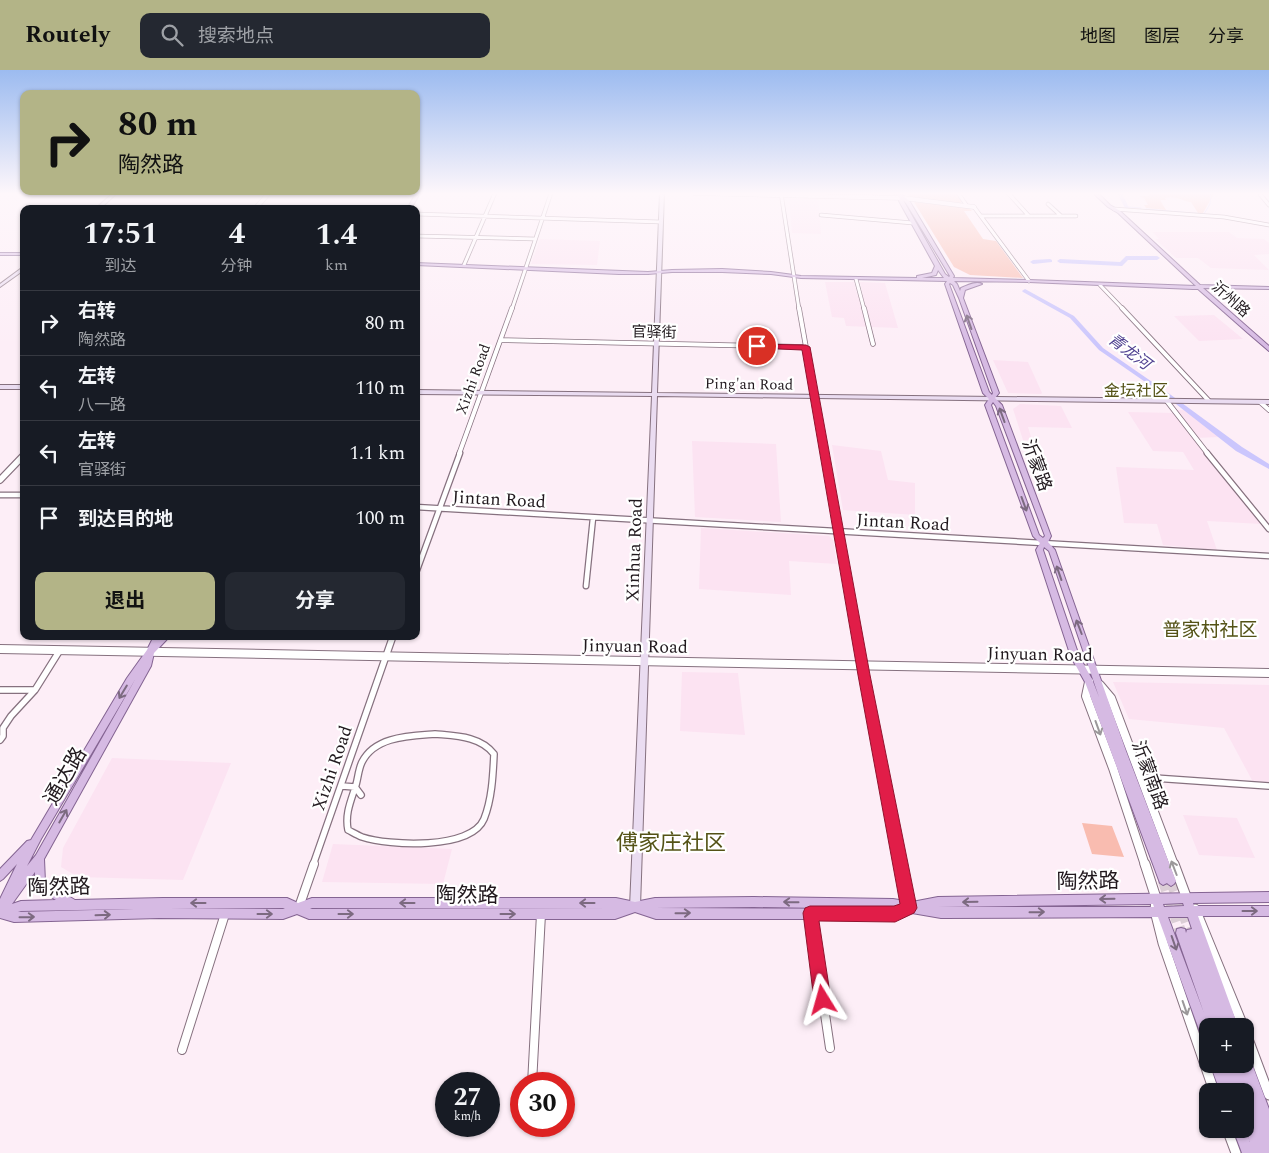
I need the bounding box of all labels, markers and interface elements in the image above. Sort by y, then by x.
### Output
search box [140,13,490,58]
text: Routely [25,17,110,53]
icon: search [158,21,186,49]
text: 搜索地点 [198,22,274,51]
text: 地图 [1080,23,1116,50]
text: 图层 [1144,23,1180,50]
text: 分享 [1208,23,1244,50]
text: 80 m [118,98,198,151]
icon: right [35,110,100,175]
text: 陶然路 [118,149,184,182]
text: 17:51 [83,211,158,257]
text: 4 [228,211,245,257]
text: 1.4 [316,212,357,258]
text: km [325,253,348,277]
text: 到达 [104,254,136,278]
text: 分钟 [221,254,253,278]
street label: 沂州路 [1206,276,1255,323]
text: 右转 [78,297,116,326]
icon: right [35,309,63,337]
text: 80 m [365,309,405,338]
one-way arrow [964,315,973,331]
street label: 官驿街 [631,321,677,344]
pin [736,325,778,367]
text: 陶然路 [78,328,126,352]
water label: 青龙河 [1103,328,1158,378]
icon: arrive [743,332,771,360]
street label: Xizhi Road [450,341,497,418]
text: 左转 [78,362,116,391]
street label: Ping'an Road [705,372,793,397]
icon: left [35,374,63,402]
text: 110 m [355,374,405,403]
district label: 金坛社区 [1104,379,1168,403]
text: 八一路 [78,393,126,417]
one-way arrow [997,407,1006,423]
text: 左转 [78,427,116,456]
street label: 沂蒙路 [1015,435,1058,495]
icon: left [35,439,63,467]
text: 1.1 km [350,439,405,468]
text: 官驿街 [78,458,126,482]
street label: Jintan Road [451,484,546,515]
one-way arrow [1020,495,1029,511]
street label: Xinhua Road [619,498,650,602]
icon: arrive [35,504,63,532]
text: 100 m [355,504,405,533]
text: 到达目的地 [78,505,173,534]
street label: Jintan Road [855,507,950,538]
one-way arrow [1054,565,1064,581]
button: 退出 [35,572,215,630]
button: 分享 [225,572,405,630]
district label: 普家村社区 [1162,616,1258,645]
one-way arrow [1074,620,1083,635]
street label: Jinyuan Road [582,632,688,661]
street label: Jinyuan Road [987,640,1093,669]
one-way arrow [117,685,127,699]
one-way arrow [1094,719,1103,735]
street label: Xizhi Road [305,722,360,814]
street label: 沂蒙南路 [1125,737,1175,814]
street label: 通达路 [36,741,95,812]
one-way arrow [59,809,68,824]
district label: 傅家庄社区 [616,827,726,860]
one-way arrow [1169,861,1178,876]
street label: 陶然路 [1056,865,1120,899]
street label: 陶然路 [27,871,91,905]
street label: 陶然路 [436,880,499,912]
one-way arrow [1099,894,1116,904]
one-way arrow [963,897,979,907]
one-way arrow [191,898,207,908]
one-way arrow [399,898,415,908]
one-way arrow [579,898,595,908]
one-way arrow [783,898,799,907]
one-way arrow [1242,906,1258,916]
one-way arrow [1029,908,1045,917]
one-way arrow [257,909,273,919]
one-way arrow [338,909,354,919]
one-way arrow [500,909,516,919]
one-way arrow [674,909,690,918]
one-way arrow [94,910,111,920]
one-way arrow [18,912,35,922]
one-way arrow [1170,935,1179,951]
position arrow [796,973,848,1025]
one-way arrow [1181,999,1191,1015]
map controls [1199,1018,1254,1138]
button: + [1199,1018,1254,1073]
speed limit sign: 30 [510,1072,575,1137]
text: 27 [453,1079,482,1117]
button: − [1199,1083,1254,1138]
text: km/h [454,1107,481,1126]

